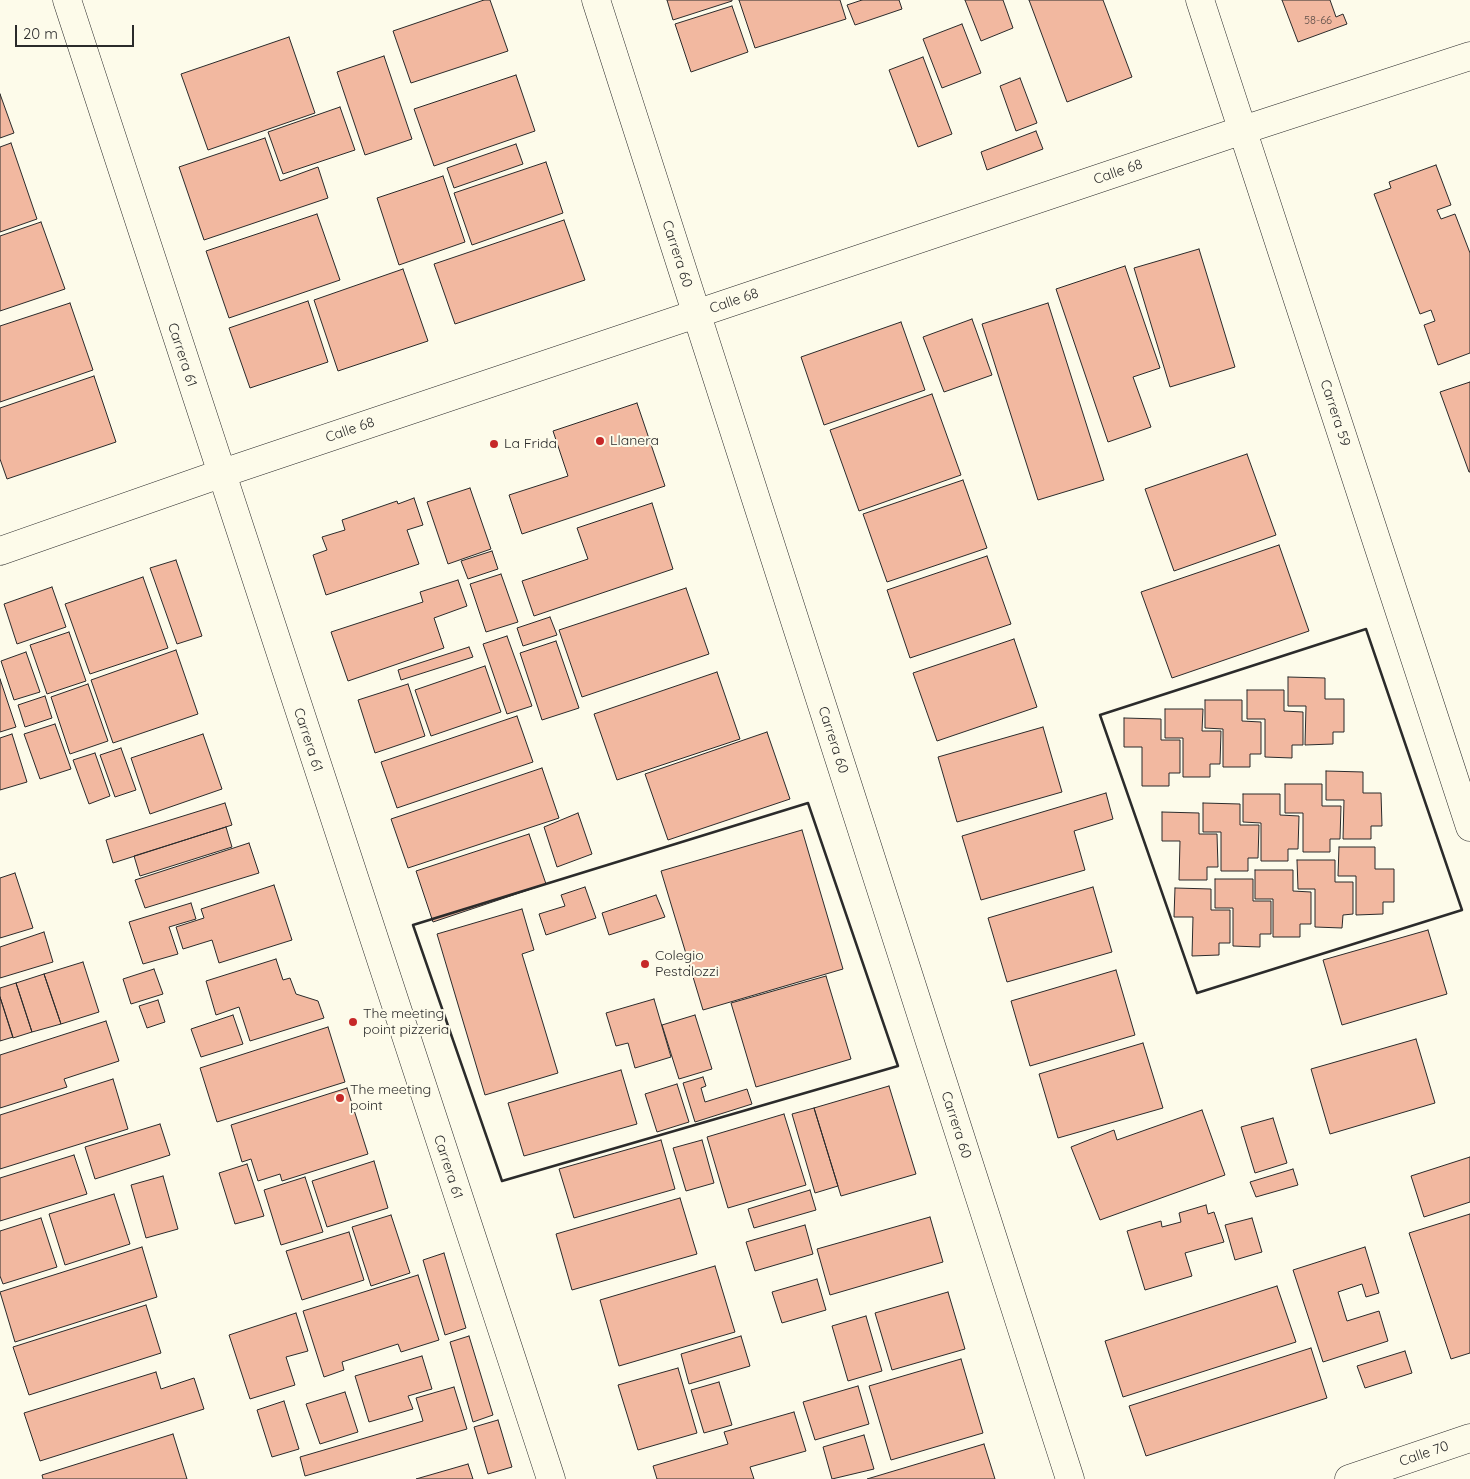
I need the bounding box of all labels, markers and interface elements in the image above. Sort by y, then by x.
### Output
house number: 58-66 [1304,14,1332,28]
scale bar [18,15,136,47]
text: 20 m [23,24,58,43]
street label: Calle 68 [1091,156,1145,188]
street label: Carrera 60 [658,218,696,290]
street label: Calle 68 [707,285,761,317]
street label: Carrera 61 [164,321,200,389]
street label: Carrera 59 [1316,378,1354,448]
street label: Calle 68 [323,414,377,446]
place label: Llanera [610,433,659,449]
marker: Llanera [594,435,606,447]
place label: La Frida [504,436,557,452]
marker: La Frida [488,438,500,450]
street label: Carrera 60 [814,704,852,776]
street label: Carrera 61 [290,706,326,774]
place label: Colegio Pestalozzi [655,948,719,980]
marker: Colegio Pestalozzi [639,958,651,970]
place label: The meeting point pizzeria [363,1006,449,1038]
marker: The meeting point pizzeria [347,1016,359,1028]
place label: The meeting point [350,1082,431,1114]
street label: Carrera 60 [937,1089,975,1161]
marker: The meeting point [334,1092,346,1104]
street label: Carrera 61 [430,1133,466,1201]
street label: Calle 70 [1397,1438,1451,1470]

